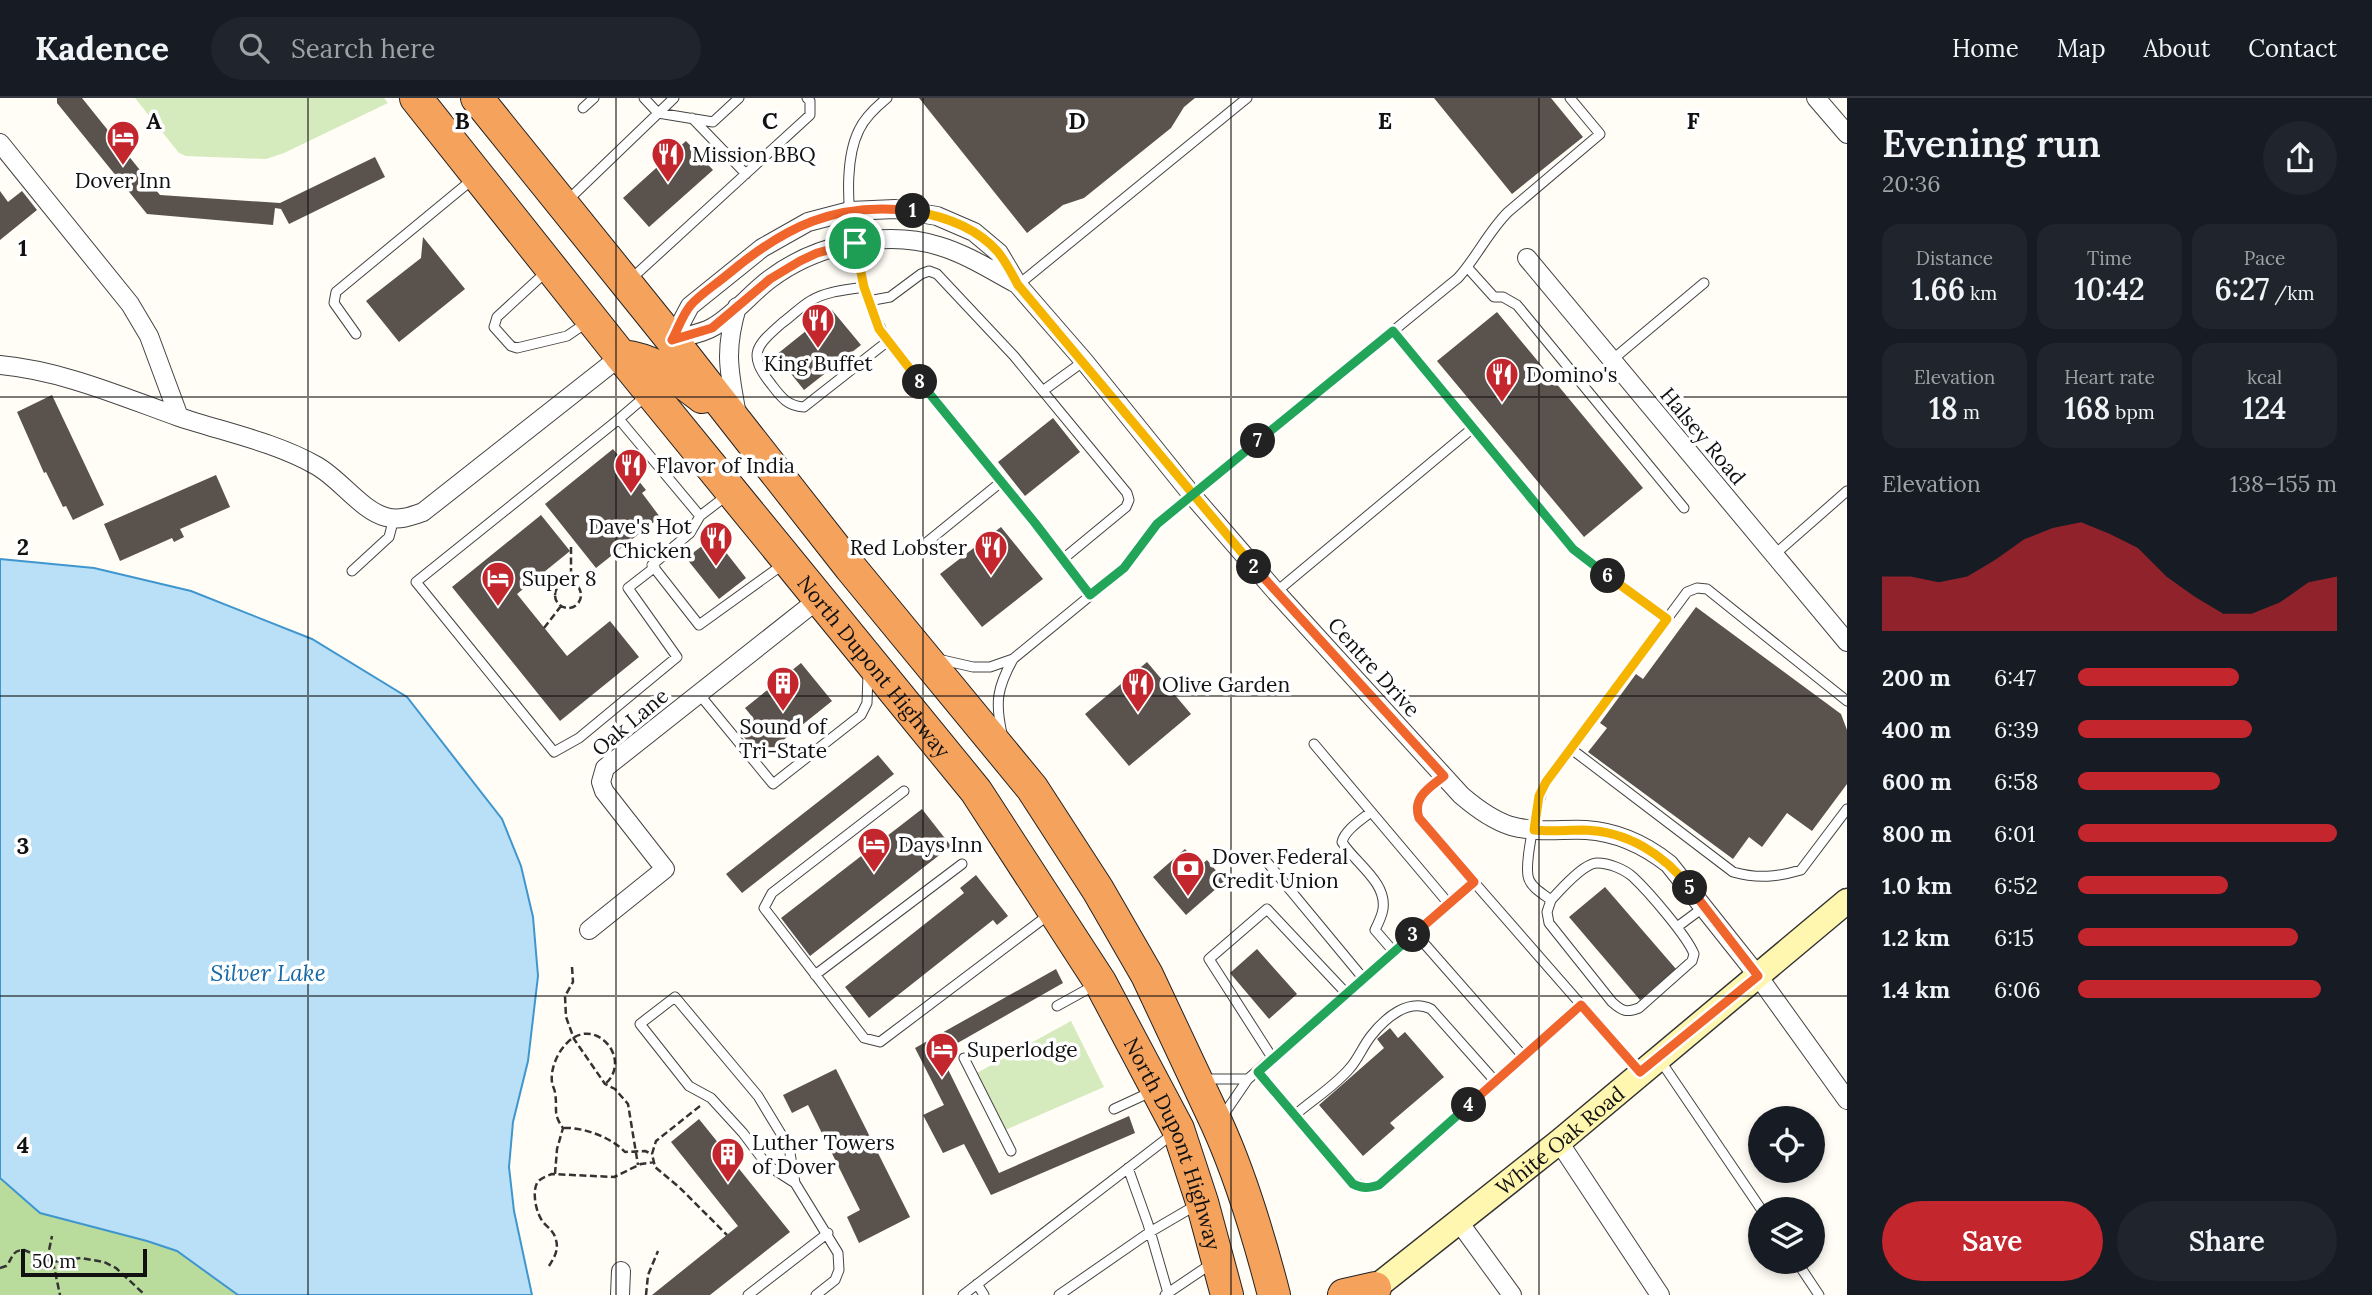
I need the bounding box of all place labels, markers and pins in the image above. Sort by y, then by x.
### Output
hotel icon: Dover Inn [104,118,142,167]
restaurant icon: Mission BBQ [649,135,687,184]
place label: Mission BBQ [692,141,816,168]
place label: Dover Inn [75,167,172,194]
pin: 1 [895,194,930,228]
pin [825,213,885,273]
restaurant icon: King Buffet [799,301,837,350]
place label: King Buffet [763,350,873,377]
restaurant icon: Domino's [1483,355,1521,404]
place label: Domino's [1526,361,1617,388]
pin: 8 [902,364,937,400]
pin: 7 [1240,424,1276,458]
restaurant icon: Flavor of India [612,446,650,495]
place label: Flavor of India [656,452,795,479]
place label: Dave's Hot Chicken [588,513,693,564]
restaurant icon: Dave's Hot Chicken [697,519,735,568]
restaurant icon: Red Lobster [972,528,1010,577]
place label: Red Lobster [850,534,967,561]
pin: 2 [1236,550,1272,584]
hotel icon: Super 8 [479,559,517,608]
pin: 6 [1590,559,1626,594]
place label: Super 8 [522,565,597,592]
building icon: Sound of Tri-State [764,664,802,713]
restaurant icon: Olive Garden [1119,665,1157,714]
place label: Olive Garden [1162,671,1290,698]
place label: Sound of Tri-State [739,713,828,764]
hotel icon: Days Inn [855,825,893,874]
place label: Days Inn [898,831,983,858]
place label: Dover Federal Credit Union [1212,843,1348,894]
bank icon: Dover Federal Credit Union [1169,849,1207,898]
pin: 5 [1672,870,1708,906]
pin: 3 [1396,918,1430,952]
hotel icon: Superlodge [923,1030,961,1079]
place label: Superlodge [967,1036,1078,1063]
pin: 4 [1452,1088,1486,1122]
place label: Luther Towers of Dover [752,1129,895,1180]
building icon: Luther Towers of Dover [709,1135,747,1184]

